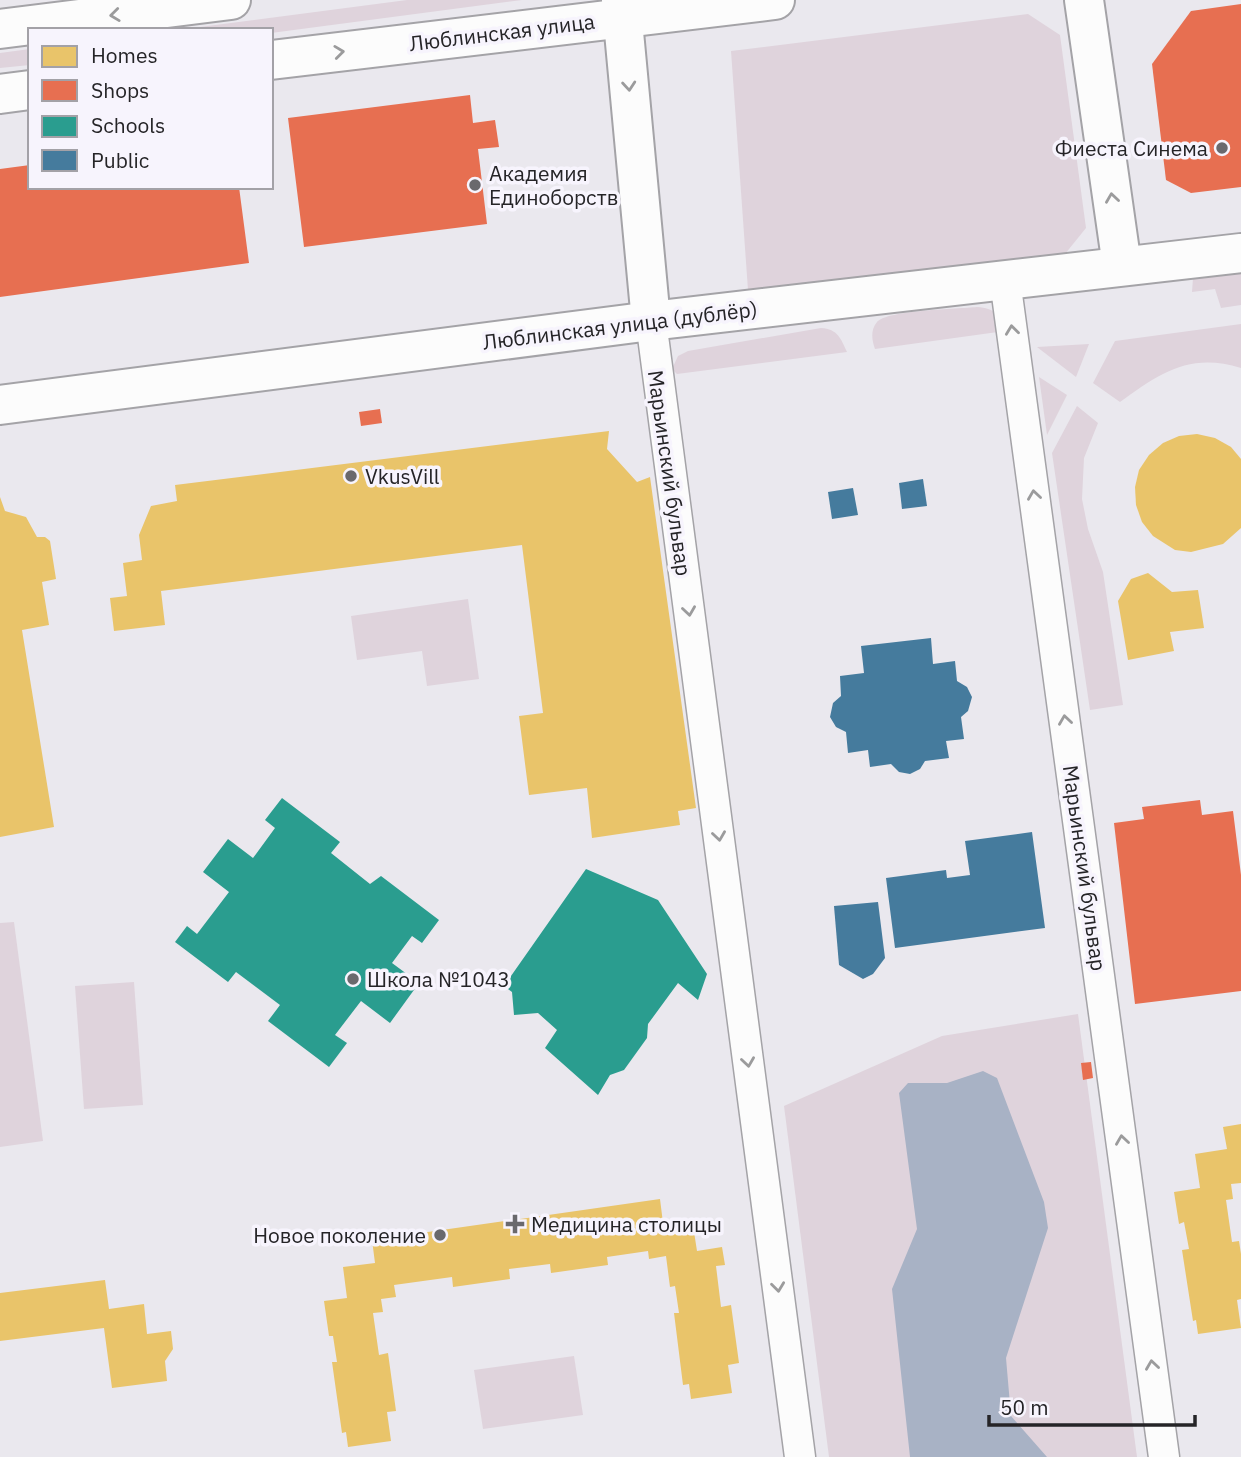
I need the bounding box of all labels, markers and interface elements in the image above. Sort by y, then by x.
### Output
one-way arrow [109,7,120,22]
street label: Люблинская улица [408,7,596,57]
legend [28,28,273,189]
text: Homes [91,41,158,69]
one-way arrow [333,44,345,59]
text: Shops [91,76,149,104]
one-way arrow [621,80,636,91]
text: Schools [91,111,165,139]
place label: Фиеста Синема [1055,134,1208,162]
marker: Фиеста Синема [1214,140,1230,156]
text: Public [91,146,149,174]
place label: Академия Единоборств [489,159,618,211]
marker: Академия Единоборств [467,177,483,193]
one-way arrow [1105,192,1120,204]
street label: Люблинская улица (дублёр) [481,294,759,356]
one-way arrow [1005,324,1020,336]
street label: Марьинский бульвар [642,368,698,578]
place label: VkusVill [365,462,440,490]
marker: VkusVill [343,468,359,484]
one-way arrow [1027,489,1042,500]
one-way arrow [681,605,696,617]
one-way arrow [1057,714,1072,726]
street label: Марьинский бульвар [1057,763,1113,973]
one-way arrow [711,830,726,842]
place label: Школа №1043 [367,965,510,993]
marker: Школа №1043 [345,971,361,987]
one-way arrow [741,1056,756,1068]
one-way arrow [1114,1134,1129,1145]
place label: Медицина столицы [531,1210,722,1238]
marker: Медицина столицы [505,1214,525,1234]
place label: Новое поколение [253,1221,426,1249]
marker: Новое поколение [432,1227,448,1243]
one-way arrow [770,1281,785,1293]
one-way arrow [1145,1359,1160,1371]
scale bar [989,1384,1196,1428]
text: 50 m [1000,1393,1049,1421]

